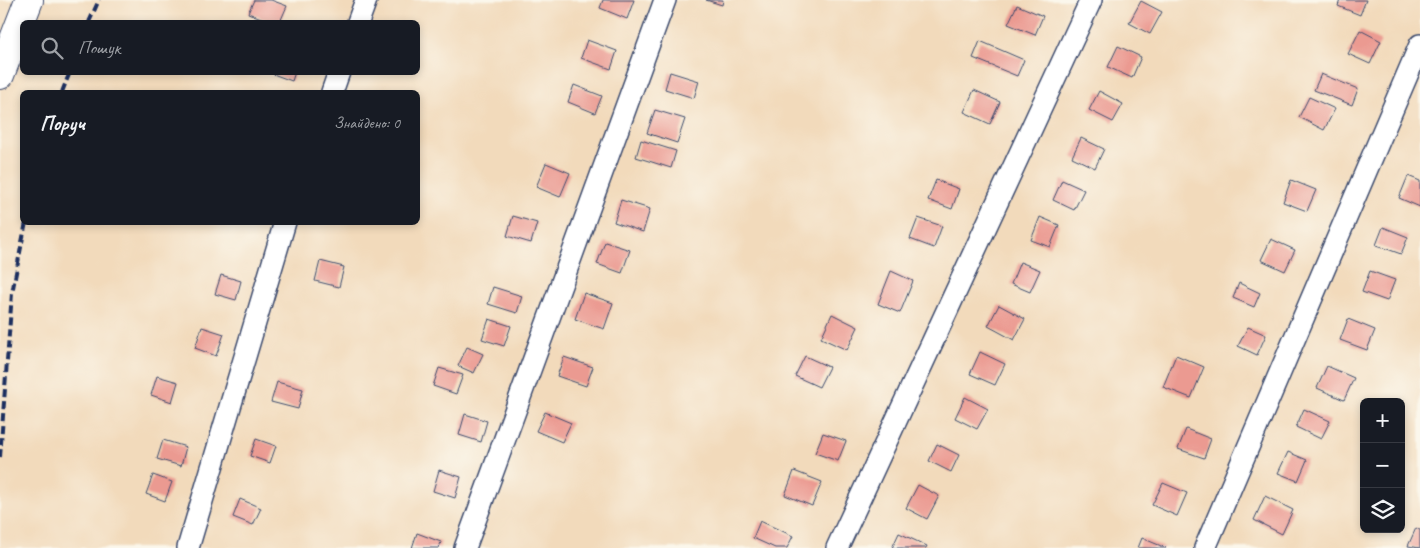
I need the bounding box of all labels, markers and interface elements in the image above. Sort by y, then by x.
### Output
search box [20,20,420,75]
icon: search [38,34,66,62]
text: Пошук [78,36,120,60]
text: Поруч [40,110,85,136]
text: Знайдено: 0 [334,113,400,133]
map controls [1360,398,1405,533]
button: + [1360,398,1405,443]
button: − [1360,443,1405,488]
button: layers [1360,488,1405,533]

